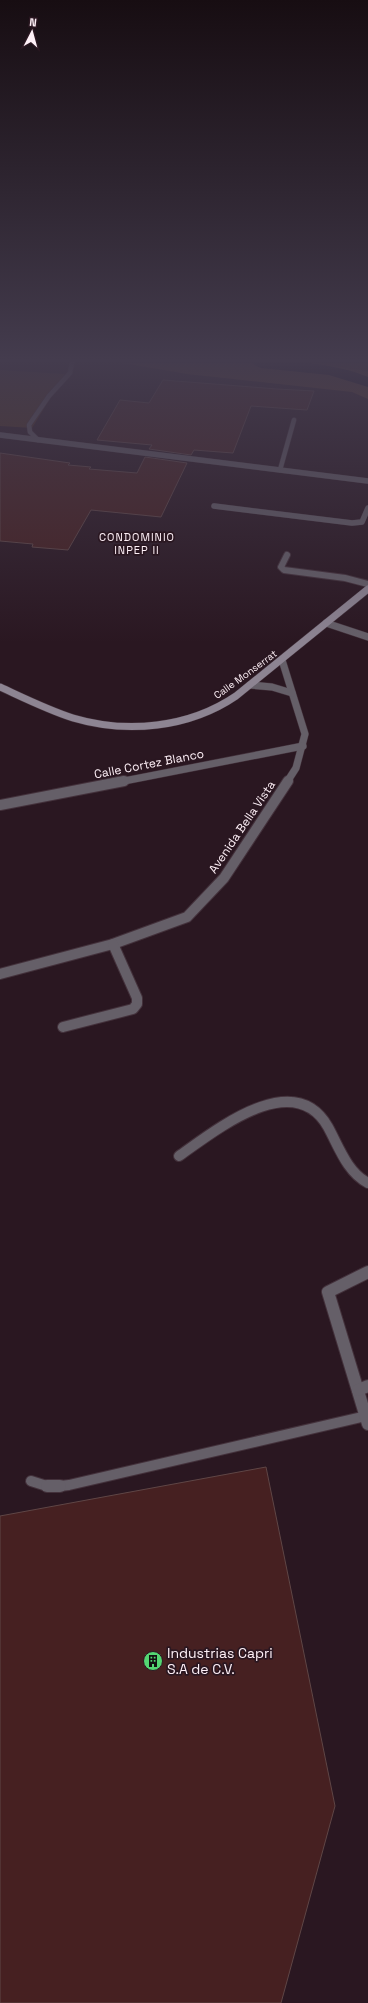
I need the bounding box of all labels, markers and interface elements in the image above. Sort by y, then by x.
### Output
north arrow [12,12,52,52]
text: N [29,15,37,29]
district label: CONDOMINIO INPEP II [99,530,175,557]
street label: Calle Monserrat [211,647,280,702]
street label: Calle Cortez Blanco [93,746,205,782]
street label: Avenida Bella Vista [205,778,279,876]
place label: Industrias Capri S.A de C.V. [167,1644,273,1678]
building icon: Industrias Capri S.A de C.V. [142,1650,164,1672]

